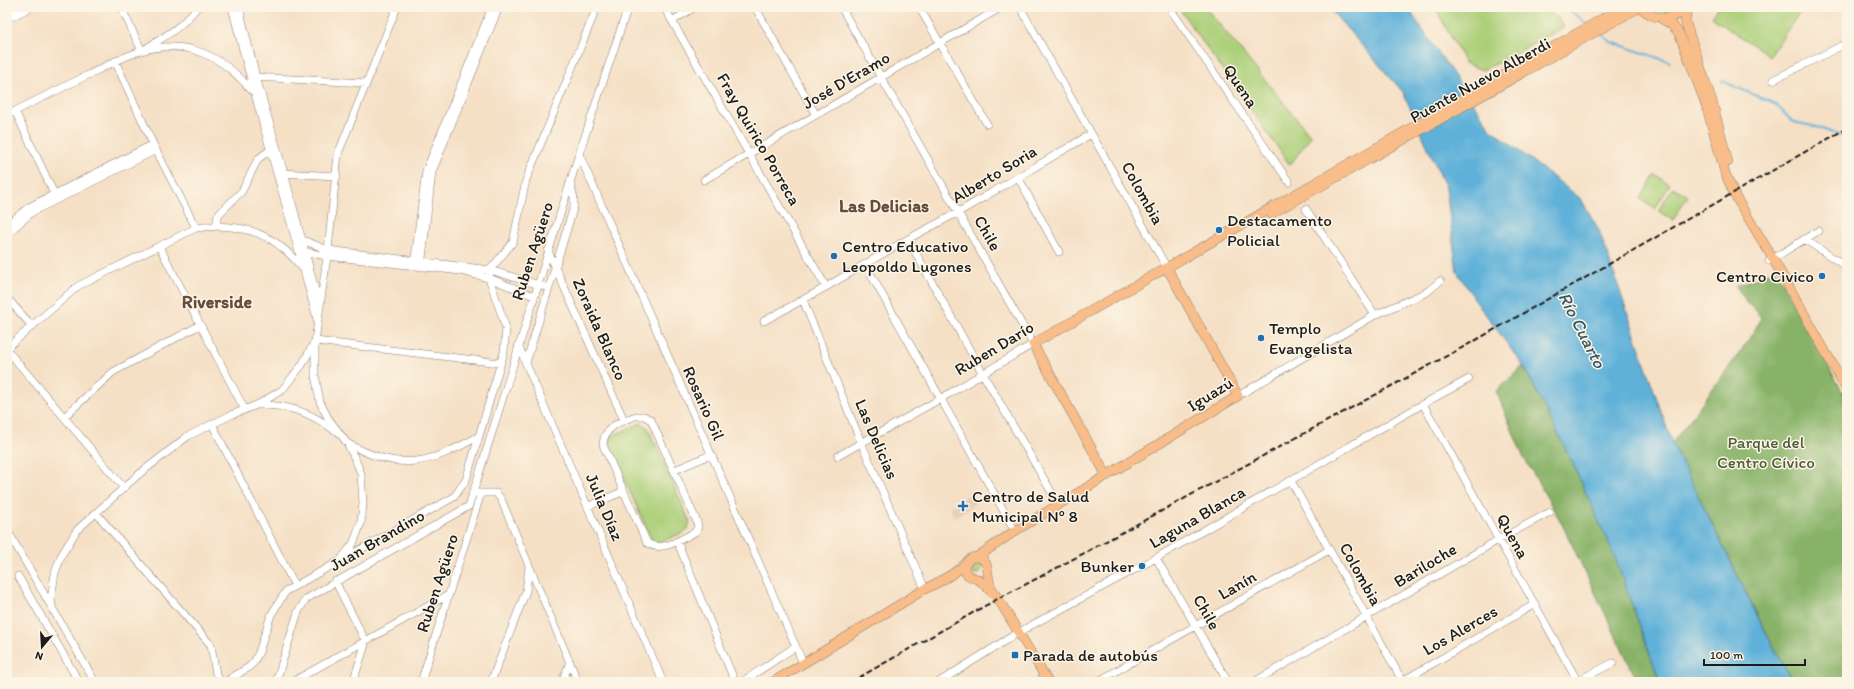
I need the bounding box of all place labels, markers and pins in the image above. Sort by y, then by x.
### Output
place label: Destacamento Policial [1227,210,1332,250]
marker: Destacamento Policial [1214,225,1224,235]
place label: Centro Educativo Leopoldo Lugones [842,236,972,276]
marker: Centro Educativo Leopoldo Lugones [829,251,839,261]
place label: Centro Civico [1716,266,1814,286]
marker: Centro Civico [1817,271,1827,281]
place label: Templo Evangelista [1269,318,1353,358]
marker: Templo Evangelista [1256,333,1266,343]
place label: Centro de Salud Municipal Nº 8 [972,486,1090,526]
marker: Centro de Salud Municipal Nº 8 [957,500,969,512]
place label: Bunker [1081,556,1134,576]
marker: Bunker [1137,561,1147,571]
place label: Parada de autobús [1023,645,1158,665]
marker: Parada de autobús [1010,650,1020,660]

